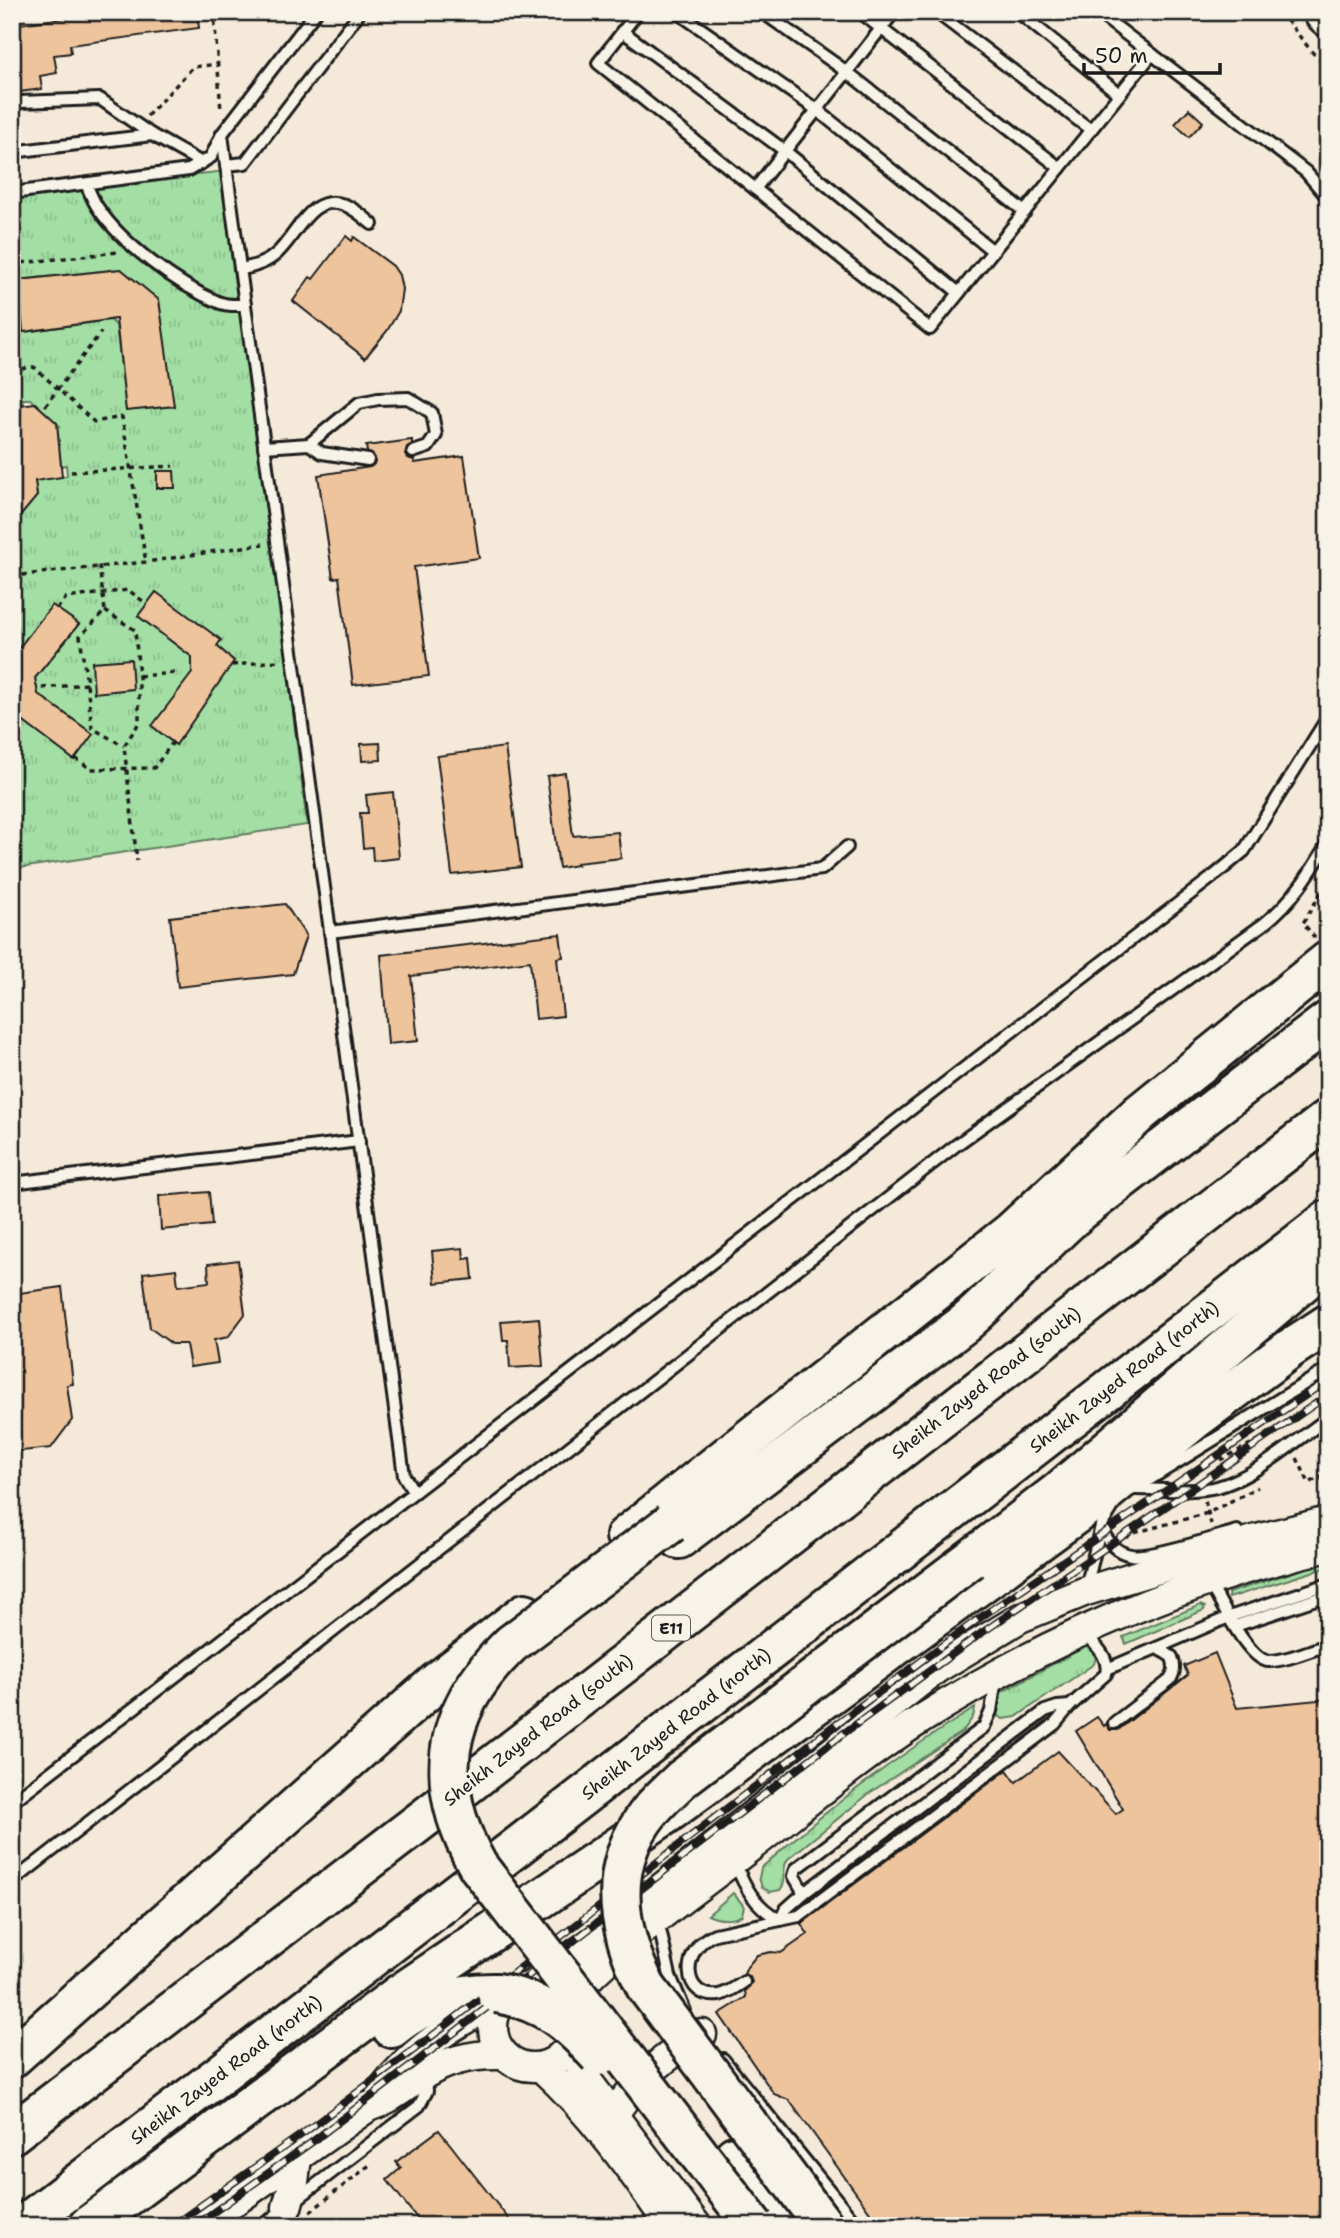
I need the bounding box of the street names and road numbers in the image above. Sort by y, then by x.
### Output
street label: Sheikh Zayed Road (north) [1024,1296,1224,1458]
street label: Sheikh Zayed Road (south) [886,1302,1086,1464]
road number: E11 [652,1616,690,1640]
street label: Sheikh Zayed Road (north) [576,1643,776,1805]
street label: Sheikh Zayed Road (south) [438,1649,638,1811]
street label: Sheikh Zayed Road (north) [125,1990,327,2150]

